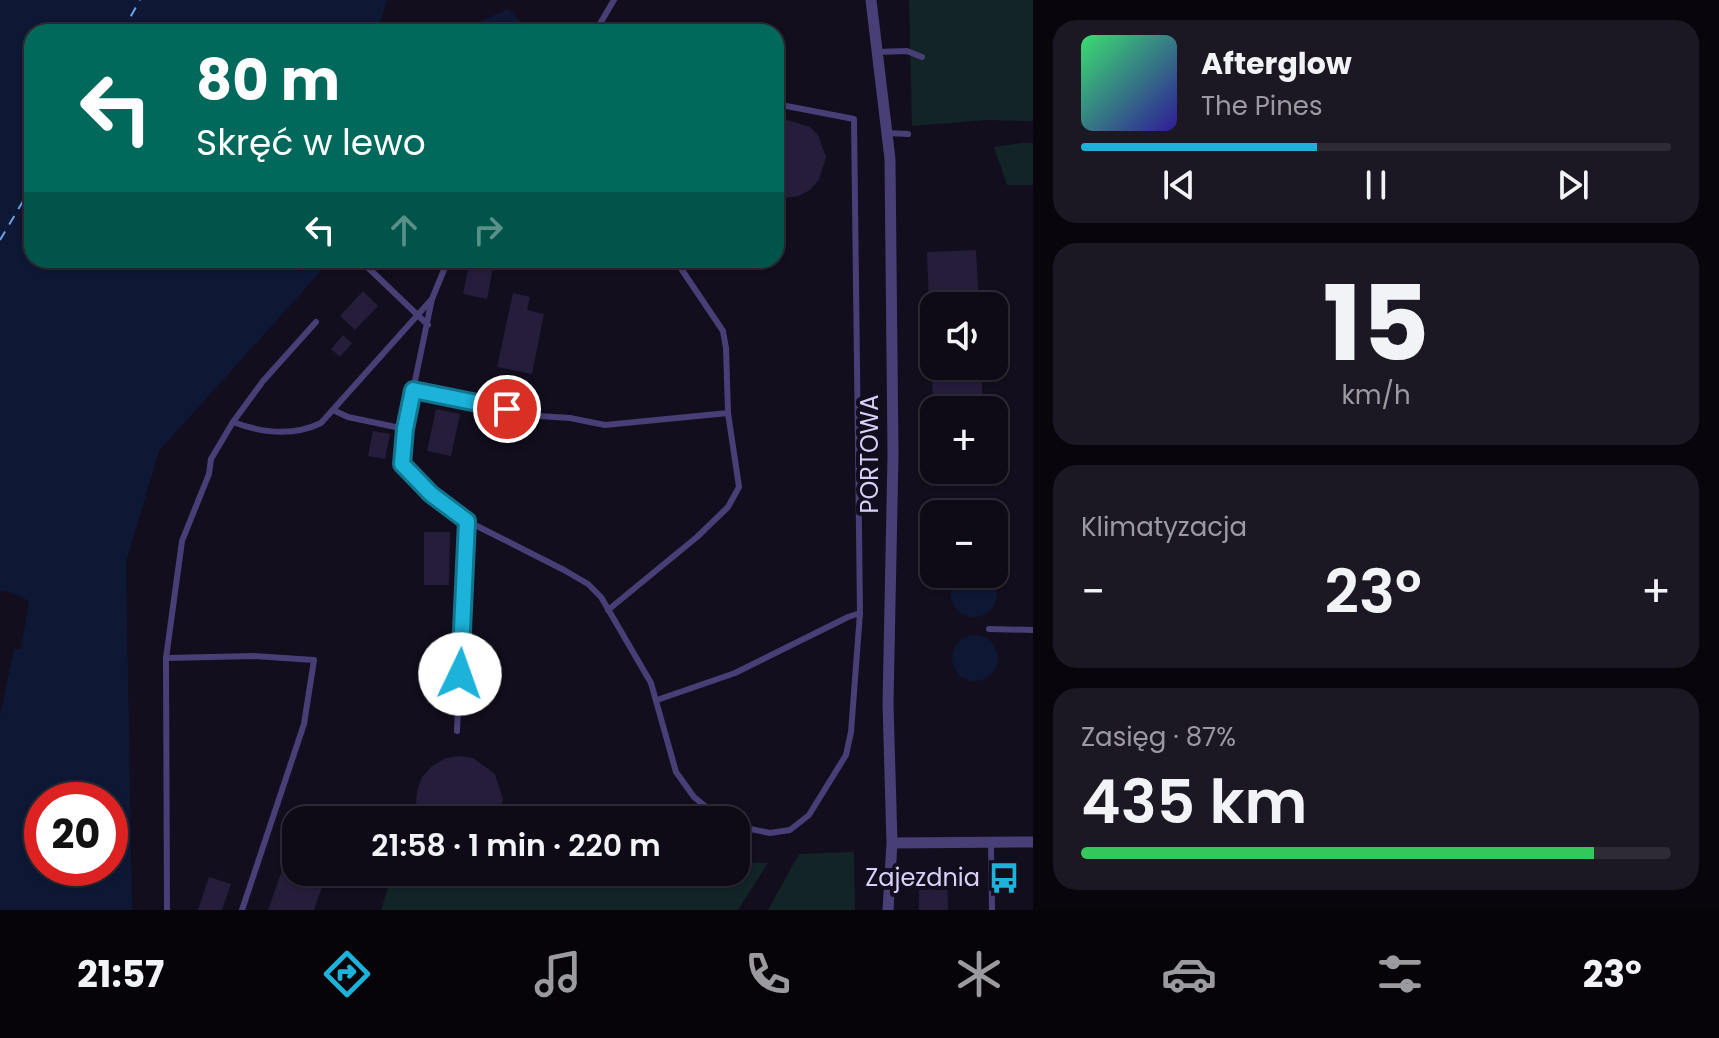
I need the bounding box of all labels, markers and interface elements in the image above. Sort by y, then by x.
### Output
text: 80 m [196,41,340,120]
text: Afterglow [1201,42,1352,85]
icon: left [64,56,168,160]
text: The Pines [1201,88,1323,124]
text: Skręć w lewo [196,117,426,168]
icon: previous [1157,163,1201,207]
icon: pause [1354,163,1398,207]
icon: next [1551,163,1595,207]
icon: left [298,208,342,252]
icon: ahead [382,208,426,252]
icon: right [466,208,510,252]
text: 15 [1323,251,1429,396]
map controls [920,292,1008,588]
button: sound [920,292,1008,380]
pin [473,375,541,443]
text: km/h [1341,377,1411,413]
icon: arrive [485,387,529,431]
street label: PORTOWA [853,395,886,513]
button: + [920,396,1008,484]
button: − [920,500,1008,588]
text: Klimatyzacja [1081,509,1247,545]
text: 23° [1325,550,1422,634]
text: − [1081,561,1105,622]
text: + [1641,561,1671,622]
position arrow [418,632,502,716]
text: Zasięg · 87% [1081,719,1236,755]
text: 435 km [1081,760,1307,844]
speed limit sign: 20 [24,782,128,886]
text: 21:58 · 1 min · 220 m [371,824,661,867]
place label: Zajezdnia [865,861,980,894]
bus stop icon: Zajezdnia [987,861,1021,895]
icon: directions [319,946,375,1002]
icon: music [530,946,586,1002]
icon: phone [740,946,796,1002]
icon: climate [951,946,1007,1002]
icon: car [1161,946,1217,1002]
icon: filters [1372,946,1428,1002]
text: 21:57 [77,949,164,1000]
text: 23° [1583,949,1642,1000]

